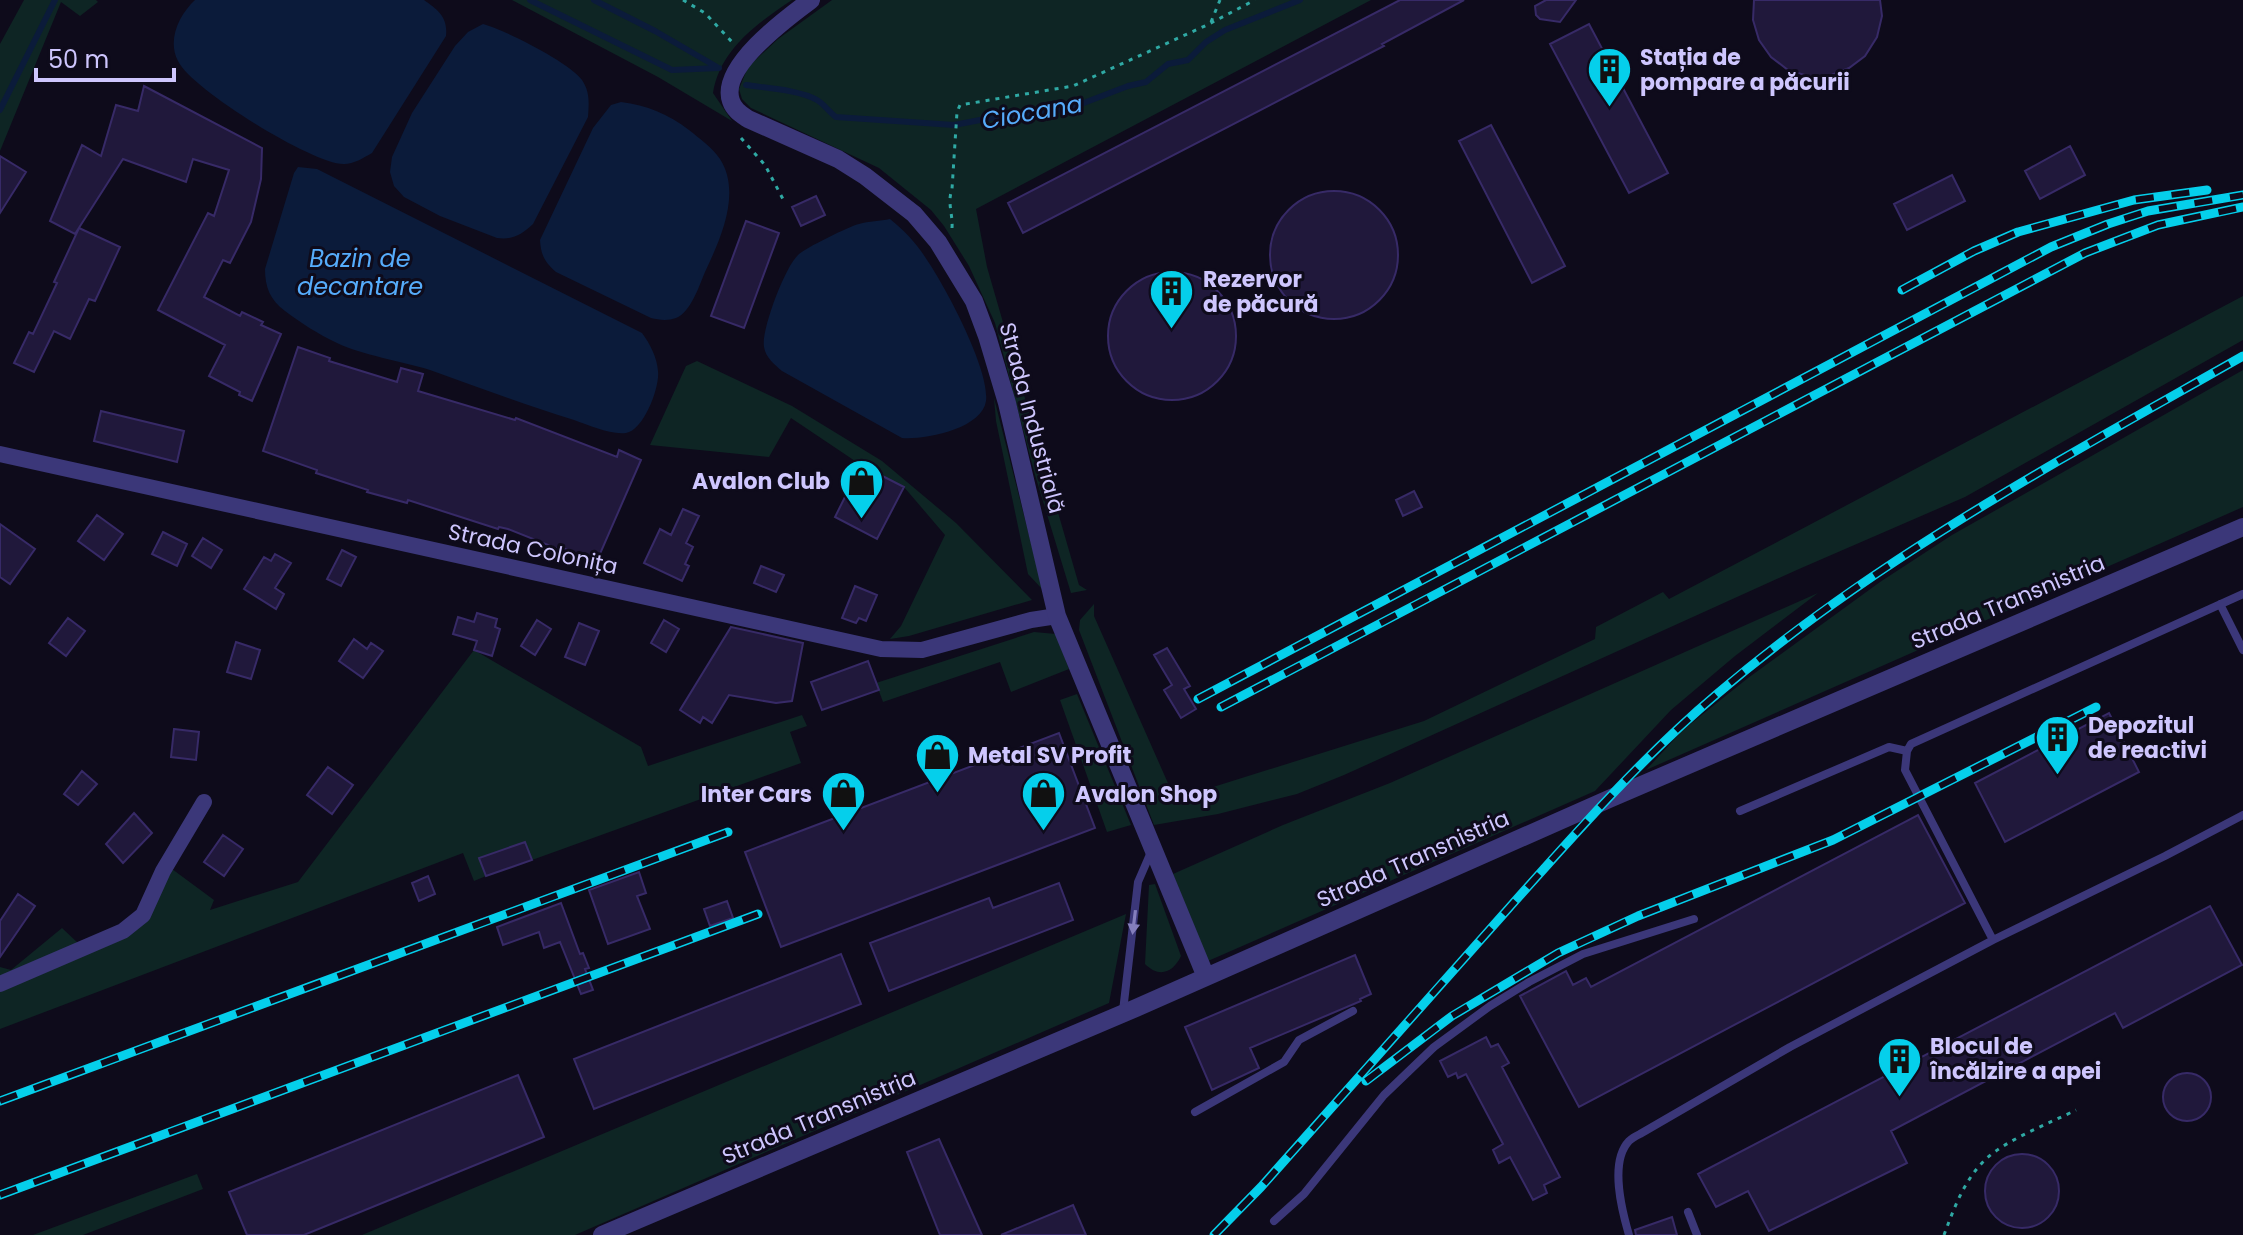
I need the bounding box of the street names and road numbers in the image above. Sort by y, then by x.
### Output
street label: Strada Industrială [992,319,1072,517]
street label: Strada Colonița [445,516,621,582]
street label: Strada Transnistria [1906,547,2110,657]
street label: Strada Transnistria [1312,803,1514,915]
street label: Strada Transnistria [717,1062,921,1172]

